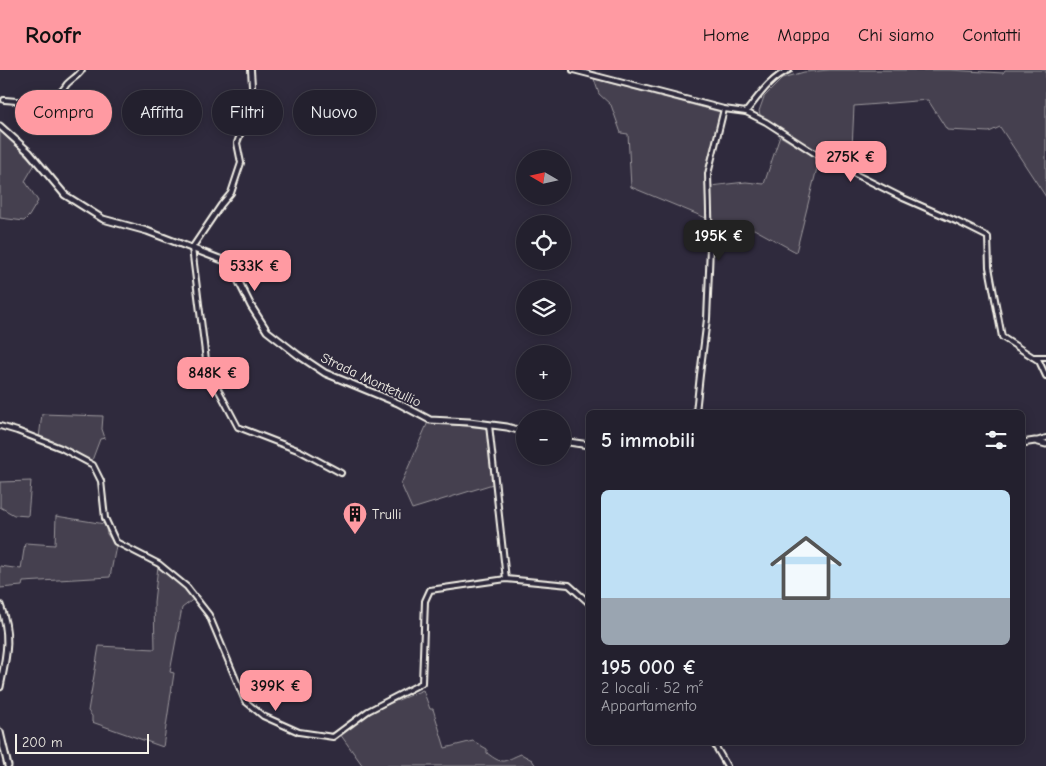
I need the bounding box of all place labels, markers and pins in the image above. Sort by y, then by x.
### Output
pin: 275K € [810,140,892,183]
pin: 195K € [678,220,760,262]
pin: 533K € [214,250,296,292]
pin: 848K € [172,356,254,399]
building icon: Trulli [342,501,368,535]
place label: Trulli [372,506,401,523]
pin: 399K € [235,670,317,712]

